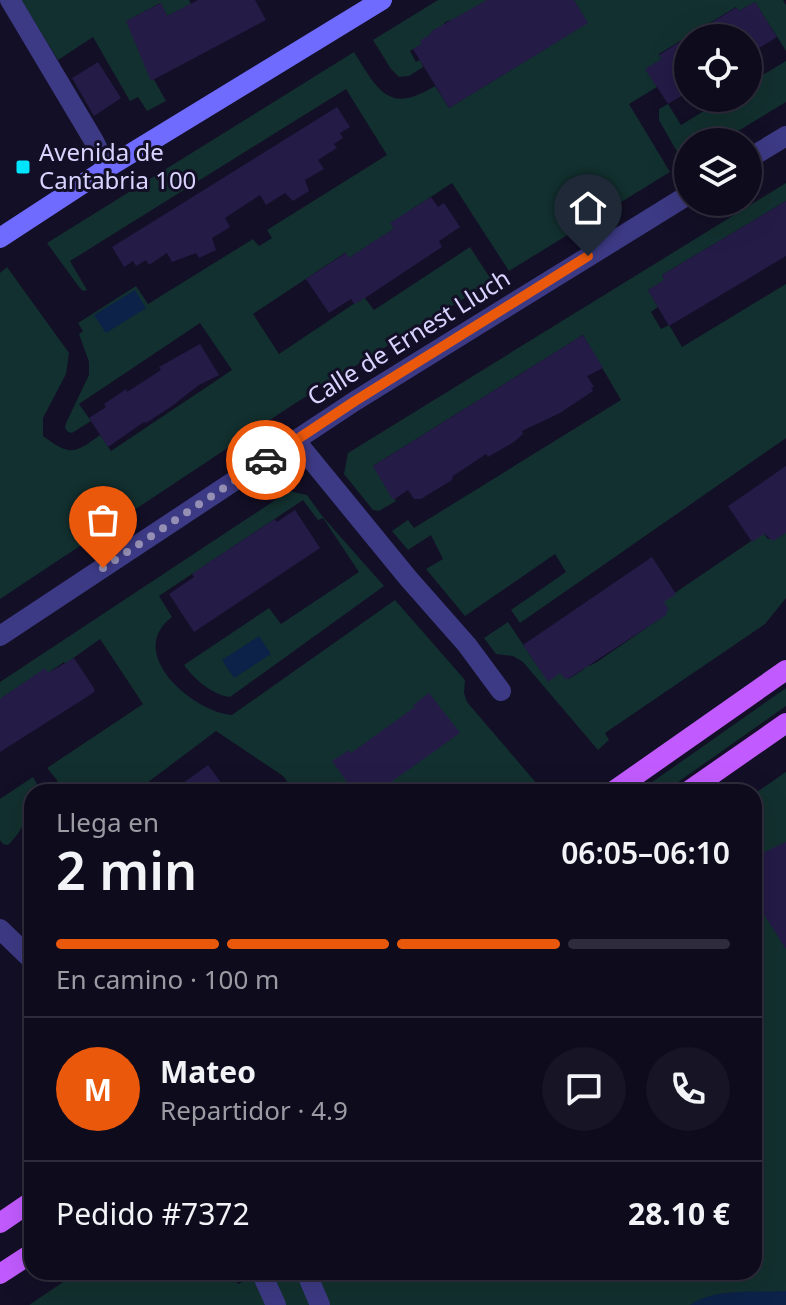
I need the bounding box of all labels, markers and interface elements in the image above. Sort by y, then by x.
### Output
map controls [674,24,762,216]
button: locate [674,24,762,112]
button: layers [674,128,762,216]
place label: Avenida de Cantabria 100 [39,135,196,196]
marker: Avenida de Cantabria 100 [14,158,32,176]
pin [554,174,622,256]
icon: home [566,186,610,230]
street label: Calle de Ernest Lluch [301,261,516,413]
courier [226,420,306,500]
icon: car [244,438,288,482]
pin [69,486,137,568]
icon: bag [81,498,125,542]
text: Llega en [56,804,159,840]
text: 06:05–06:10 [561,832,730,873]
text: 2 min [56,834,197,905]
text: En camino · 100 m [56,961,279,997]
button: chat [542,1047,626,1131]
button: phone [646,1047,730,1131]
text: Mateo [160,1051,256,1092]
text: M [84,1069,112,1110]
text: Repartidor · 4.9 [160,1092,348,1128]
text: Pedido #7372 [56,1193,250,1234]
text: 28.10 € [628,1193,730,1234]

